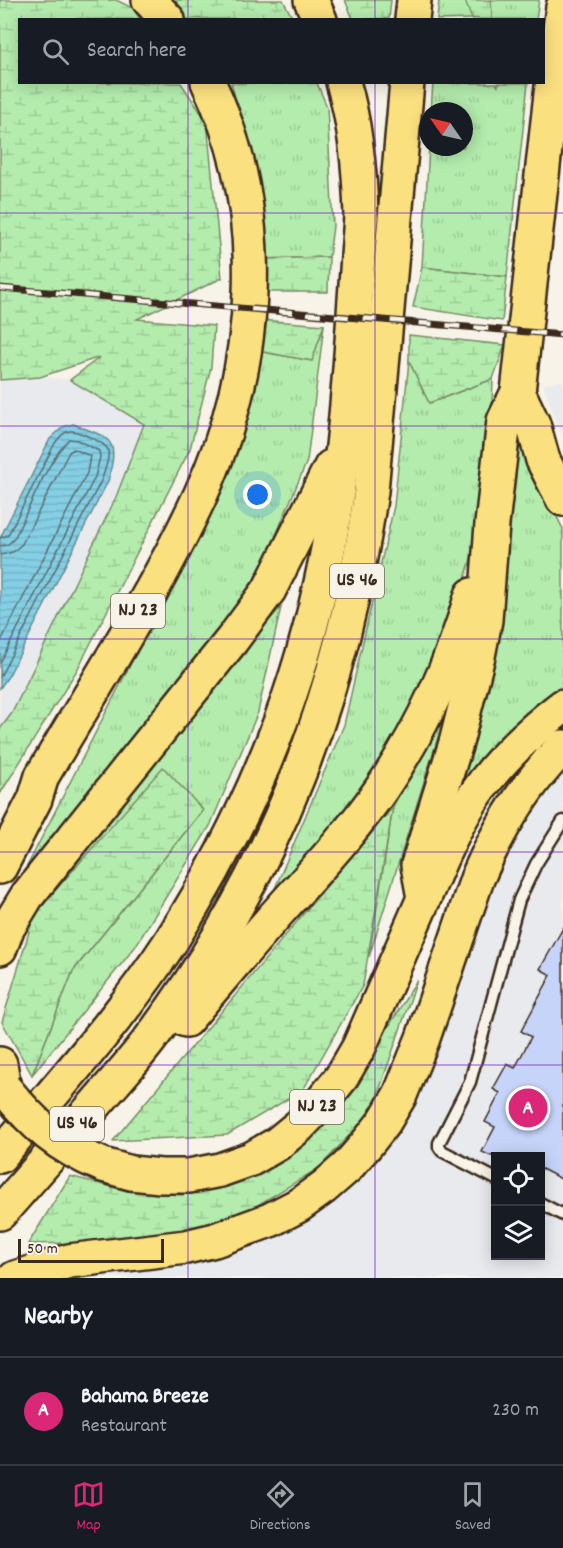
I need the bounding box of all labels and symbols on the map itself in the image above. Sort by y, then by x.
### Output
north arrow [419,102,473,156]
your location [243,480,272,509]
road number: US 46 [330,564,384,598]
road number: NJ 23 [111,594,165,628]
pin: A [508,1086,548,1130]
road number: NJ 23 [290,1090,344,1124]
road number: US 46 [50,1107,104,1141]
scale bar [18,1236,164,1264]

